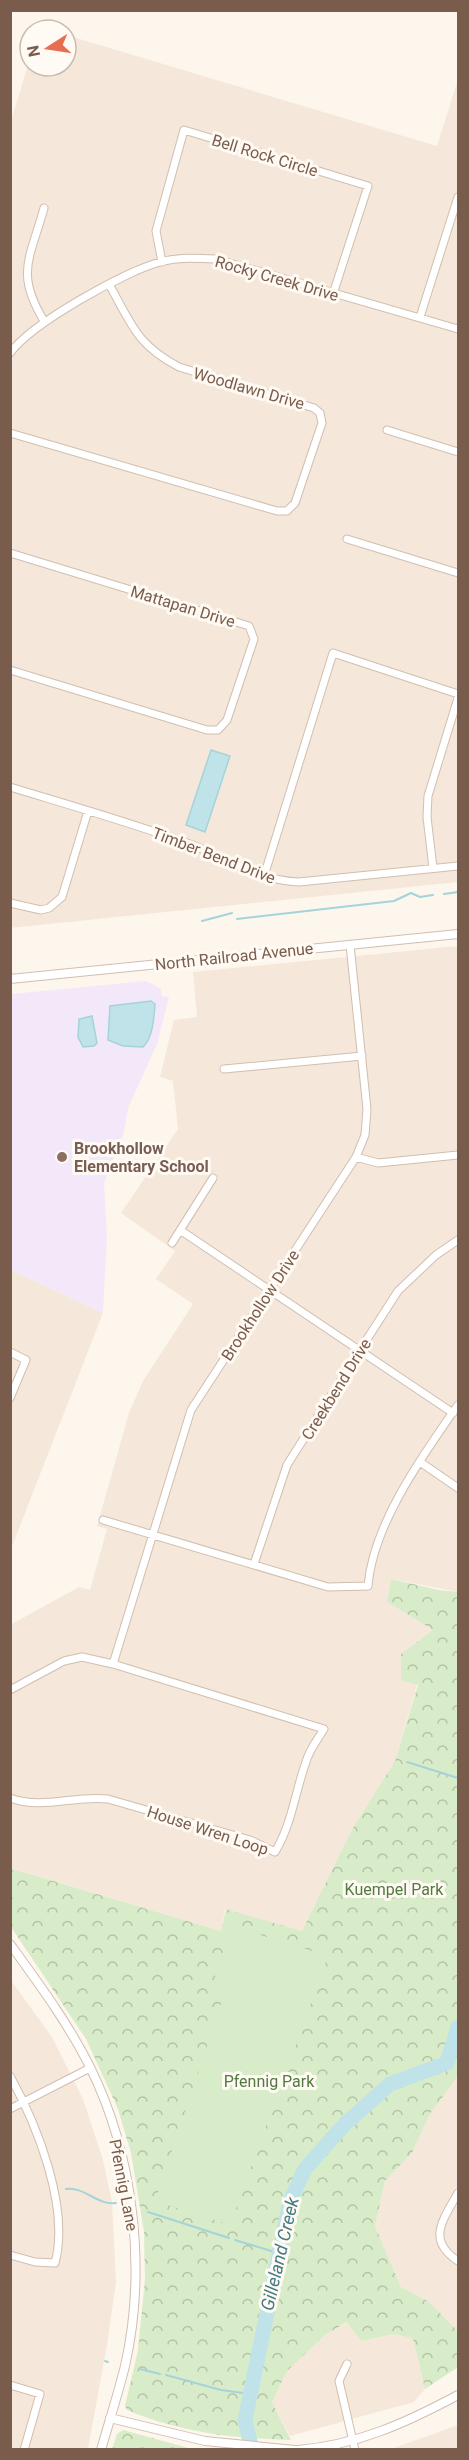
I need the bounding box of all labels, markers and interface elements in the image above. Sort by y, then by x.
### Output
north arrow [18,18,78,78]
text: N [23,44,44,59]
street label: Bell Rock Circle [209,130,320,181]
street label: Rocky Creek Drive [213,252,341,305]
street label: Woodlawn Drive [191,364,307,413]
street label: Mattapan Drive [128,582,237,631]
street label: Timber Bend Drive [149,823,278,888]
street label: North Railroad Avenue [154,939,314,974]
place label: Brookhollow Elementary School [74,1139,209,1176]
marker: Brookhollow Elementary School [55,1150,69,1164]
street label: Brookhollow Drive [217,1246,303,1364]
street label: Creekbend Drive [298,1335,375,1443]
street label: House Wren Loop [145,1802,271,1859]
park label: Kuempel Park [345,1880,444,1899]
park label: Pfennig Park [224,2072,315,2091]
street label: Pfennig Lane [105,2138,142,2233]
water label: Gilleland Creek [256,2194,303,2313]

